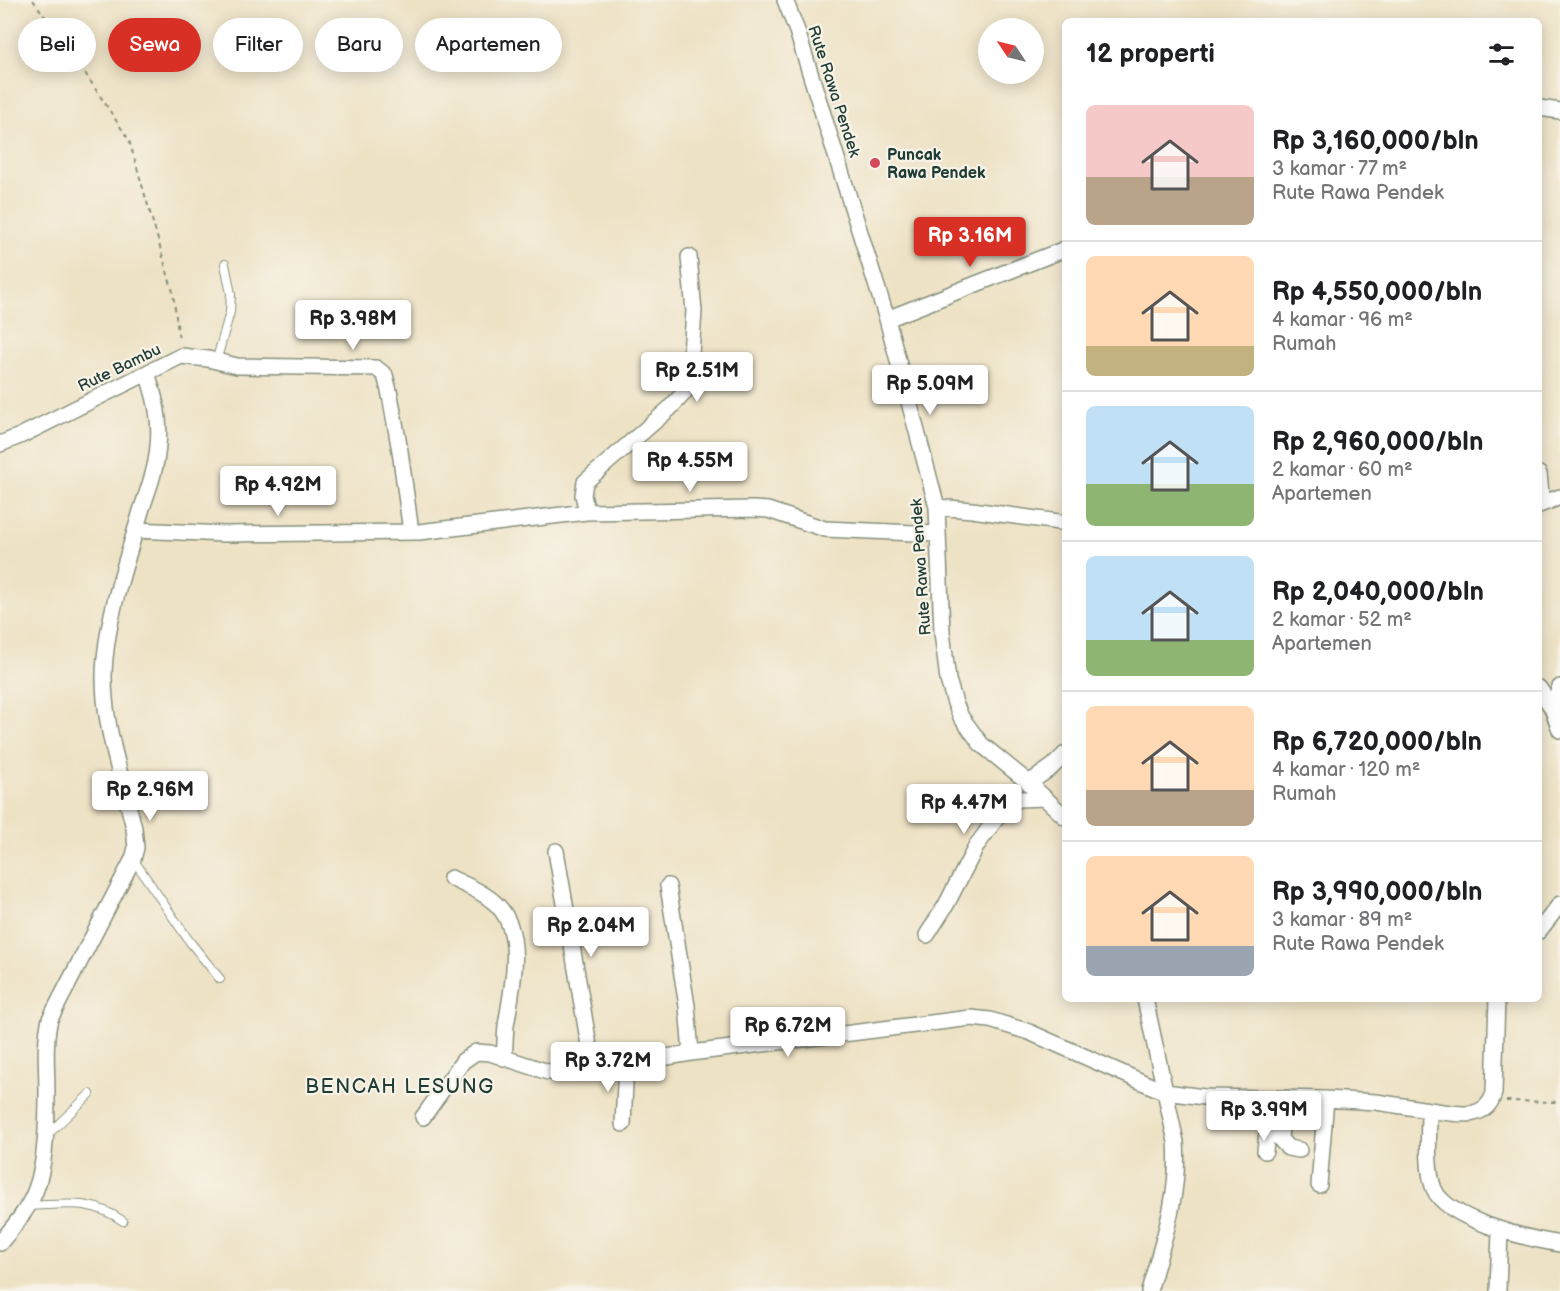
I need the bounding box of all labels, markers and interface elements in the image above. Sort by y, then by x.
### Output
chip: Beli [18,18,96,72]
chip: Sewa [108,18,201,72]
chip: Filter [213,18,303,72]
chip: Baru [315,18,403,72]
chip: Apartemen [415,18,562,72]
north arrow [978,18,1044,84]
map controls [978,18,1044,84]
street label: Rute Rawa Pendek [803,23,864,160]
icon: filters [1485,38,1518,71]
text: 12 properti [1086,39,1215,70]
text: Rp 3,160,000/bln [1272,126,1479,157]
icon: home [1134,129,1206,201]
place label: Puncak Rawa Pendek [887,146,986,183]
marker: Puncak Rawa Pendek [868,156,882,170]
text: 3 kamar · 77 m² [1272,157,1407,181]
text: Rute Rawa Pendek [1272,181,1444,205]
pin: Rp 3.16M [908,217,1032,268]
text: Rp 3.16M [928,224,1012,248]
text: Rp 4,550,000/bln [1272,277,1482,308]
icon: home [1134,280,1206,352]
pin: Rp 3.98M [291,300,415,351]
text: Rp 3.98M [309,307,397,331]
text: 4 kamar · 96 m² [1272,308,1413,332]
text: Rumah [1272,332,1336,356]
street label: Rute Bambu [75,340,164,397]
pin: Rp 2.51M [635,352,759,403]
text: Rp 2.51M [655,359,739,383]
pin: Rp 5.09M [868,365,992,416]
text: Rp 5.09M [886,372,974,396]
text: Rp 2,960,000/bln [1272,427,1483,458]
icon: home [1134,430,1206,502]
pin: Rp 4.55M [628,442,752,493]
text: Rp 4.55M [646,449,734,473]
text: 2 kamar · 60 m² [1272,458,1413,482]
pin: Rp 4.92M [216,466,340,517]
text: Rp 4.92M [234,473,322,497]
text: Apartemen [1272,482,1372,506]
street label: Rute Rawa Pendek [907,498,936,636]
text: Rp 2,040,000/bln [1272,577,1484,608]
icon: home [1134,580,1206,652]
text: 2 kamar · 52 m² [1272,608,1412,632]
text: Apartemen [1272,632,1372,656]
text: Rp 6,720,000/bln [1272,727,1482,758]
icon: home [1134,730,1206,802]
text: 4 kamar · 120 m² [1272,758,1420,782]
pin: Rp 2.96M [88,771,212,822]
text: Rp 2.96M [106,778,194,802]
text: Rumah [1272,782,1336,806]
pin: Rp 4.47M [902,784,1026,835]
text: Rp 4.47M [921,791,1007,815]
text: Rp 3,990,000/bln [1272,877,1483,908]
icon: home [1134,880,1206,952]
pin: Rp 2.04M [529,907,653,958]
text: 3 kamar · 89 m² [1272,908,1412,932]
text: Rp 2.04M [547,914,635,938]
text: Rute Rawa Pendek [1272,932,1444,956]
pin: Rp 6.72M [726,1007,850,1058]
text: Rp 6.72M [744,1014,832,1038]
pin: Rp 3.72M [546,1042,670,1093]
text: Rp 3.72M [565,1049,651,1073]
district label: BENCAH LESUNG [305,1075,495,1099]
pin: Rp 3.99M [1202,1091,1326,1142]
text: Rp 3.99M [1220,1098,1308,1122]

